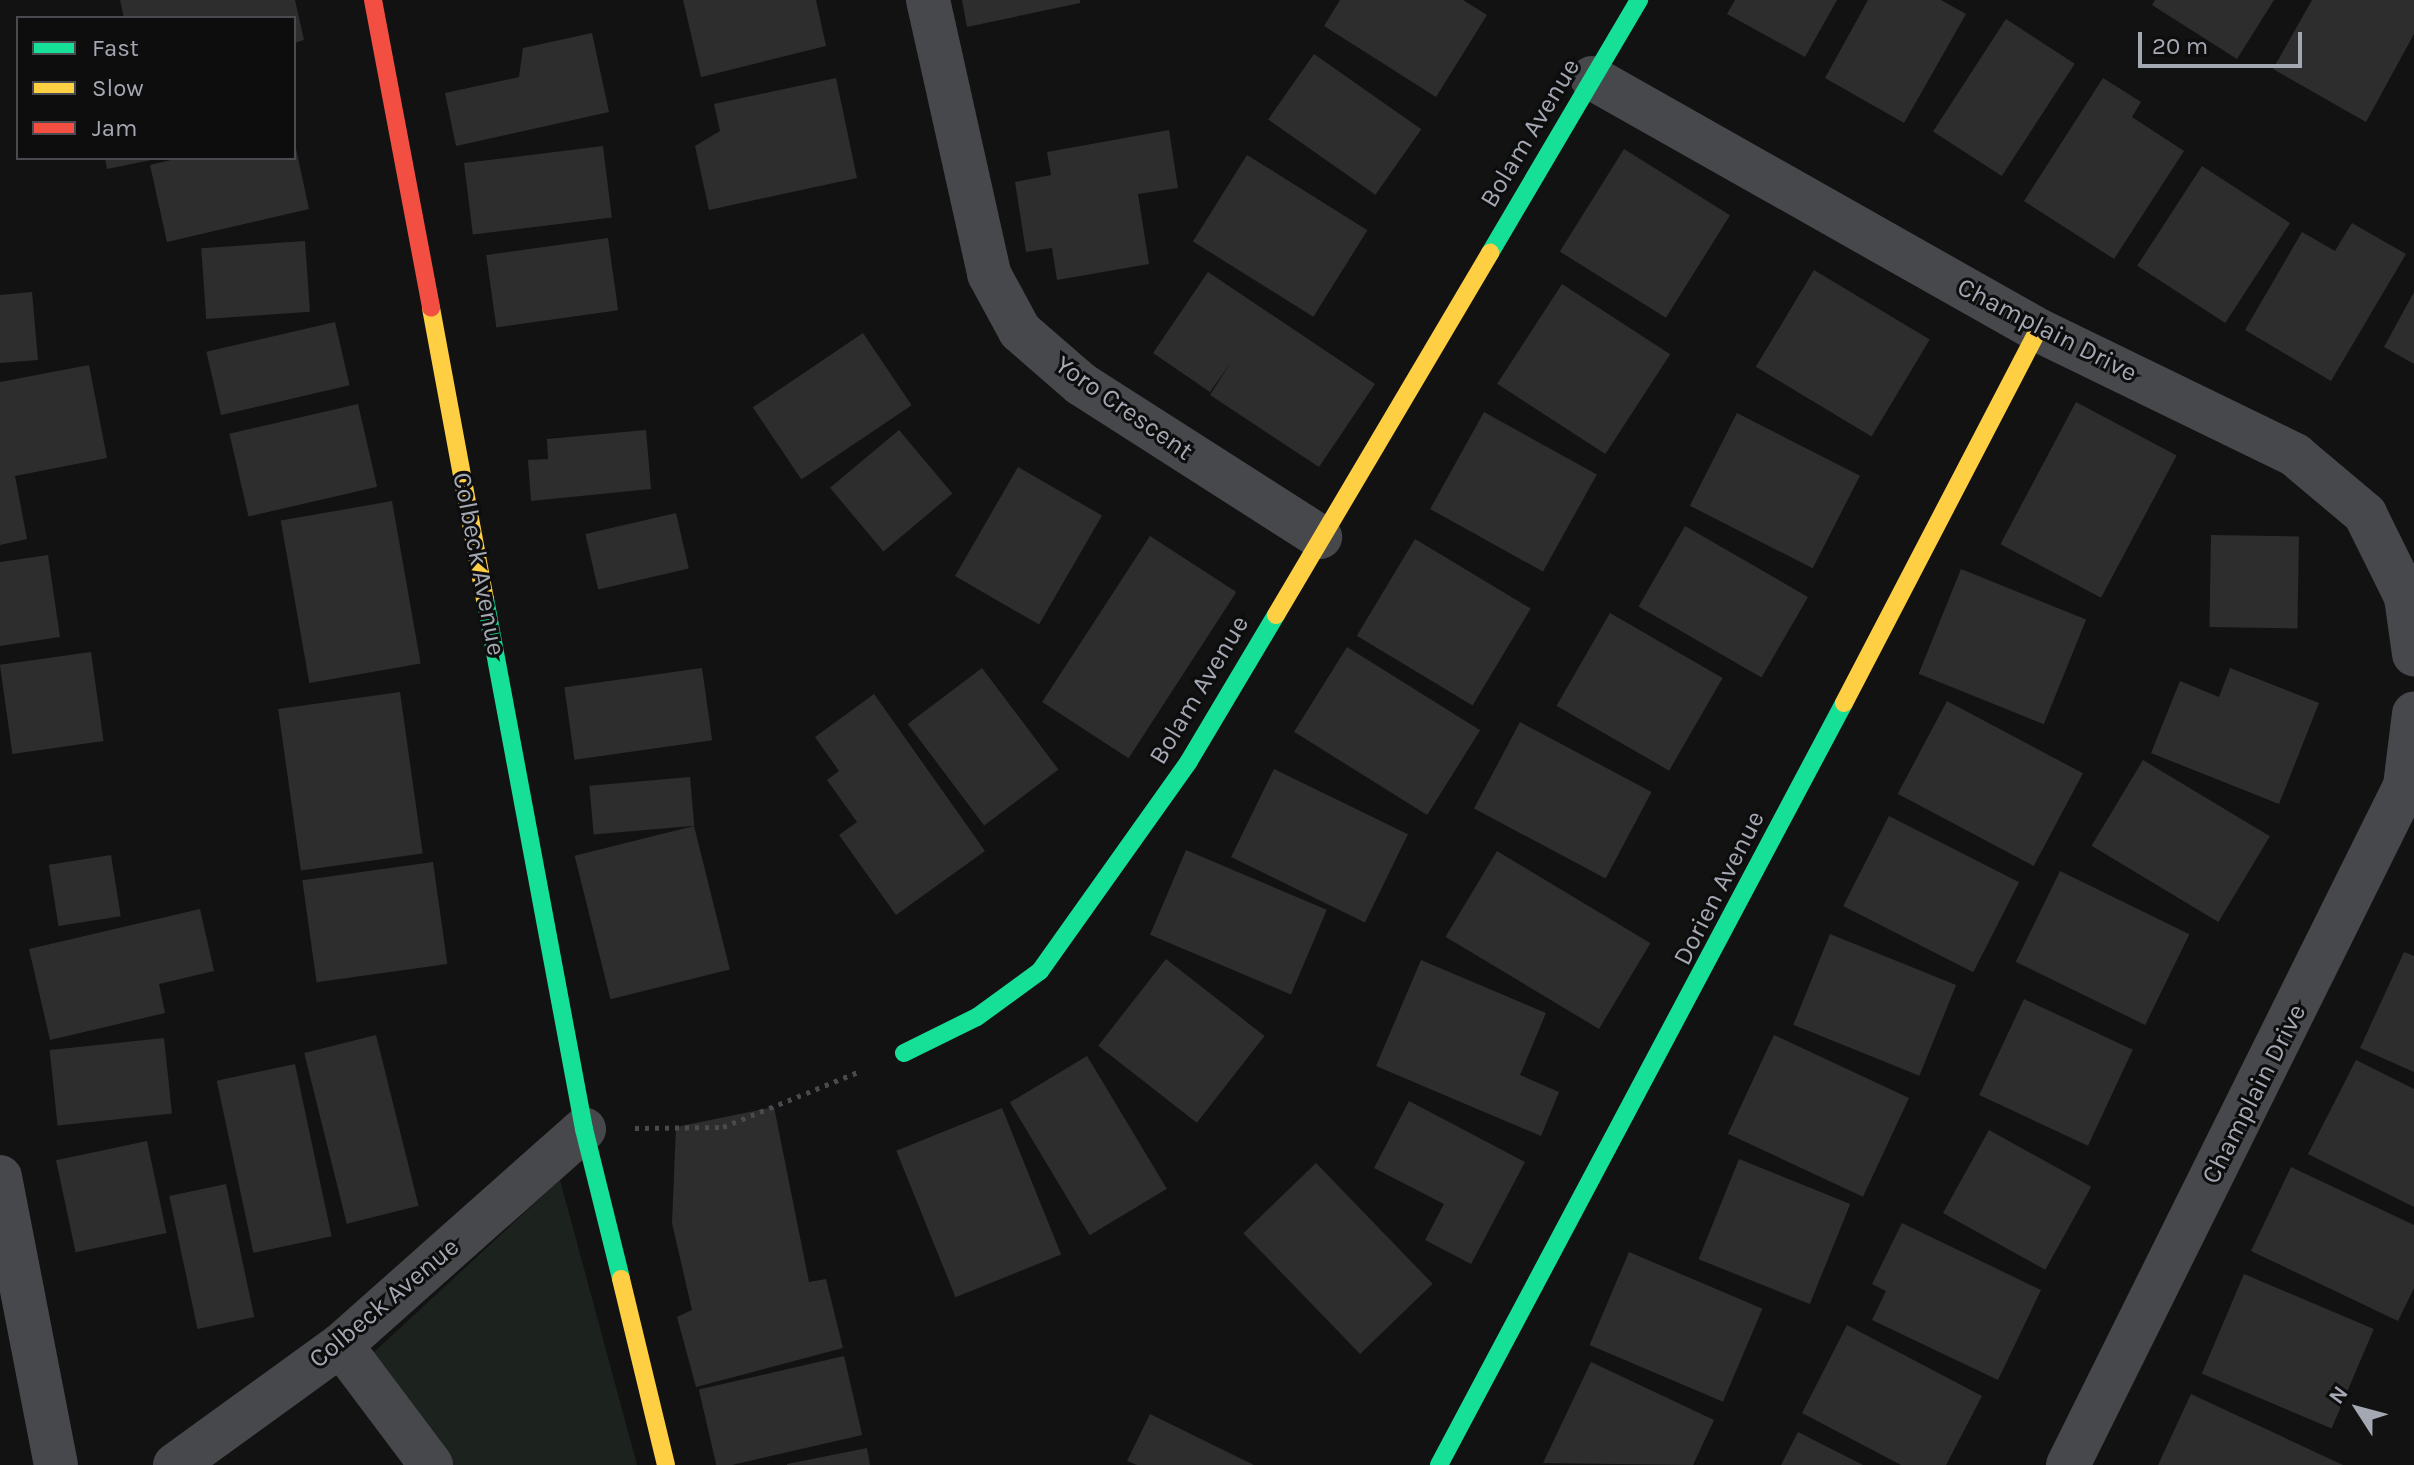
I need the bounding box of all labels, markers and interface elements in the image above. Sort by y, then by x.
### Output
legend [16,16,296,160]
scale bar [2142,16,2306,66]
text: 20 m [2152,32,2208,60]
text: Fast [92,34,139,62]
street label: Bolam Avenue [1473,53,1587,213]
text: Slow [92,74,144,102]
text: Jam [92,114,137,142]
street label: Champlain Drive [1952,271,2142,389]
street label: Yoro Crescent [1049,349,1199,467]
street label: Colbeck Avenue [446,470,512,658]
street label: Bolam Avenue [1142,610,1256,770]
street label: Dorien Avenue [1667,805,1771,971]
street label: Champlain Drive [2195,999,2313,1189]
street label: Colbeck Avenue [303,1231,465,1375]
north arrow [2318,1369,2398,1449]
text: N [2323,1381,2354,1409]

